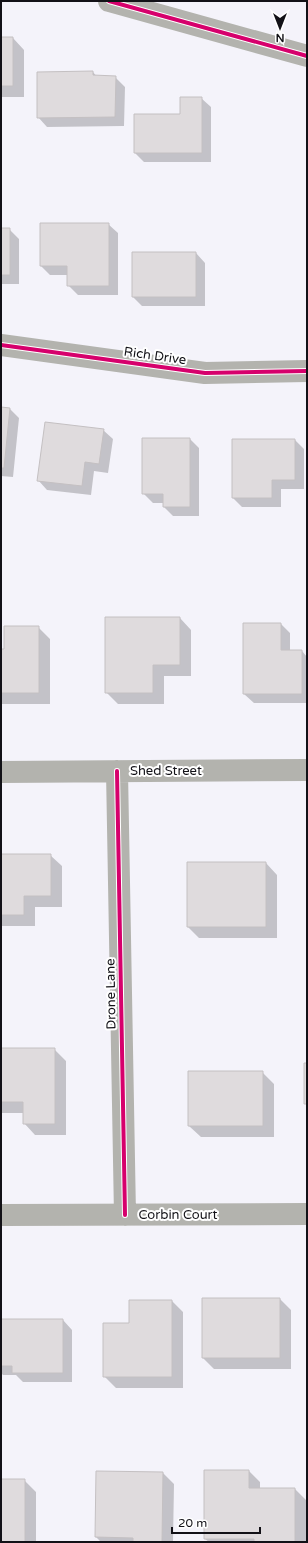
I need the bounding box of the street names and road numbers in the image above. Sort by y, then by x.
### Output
street label: Rich Drive [123,344,187,368]
street label: Shed Street [130,763,202,779]
street label: Drone Lane [102,958,120,1030]
street label: Corbin Court [138,1207,218,1223]

